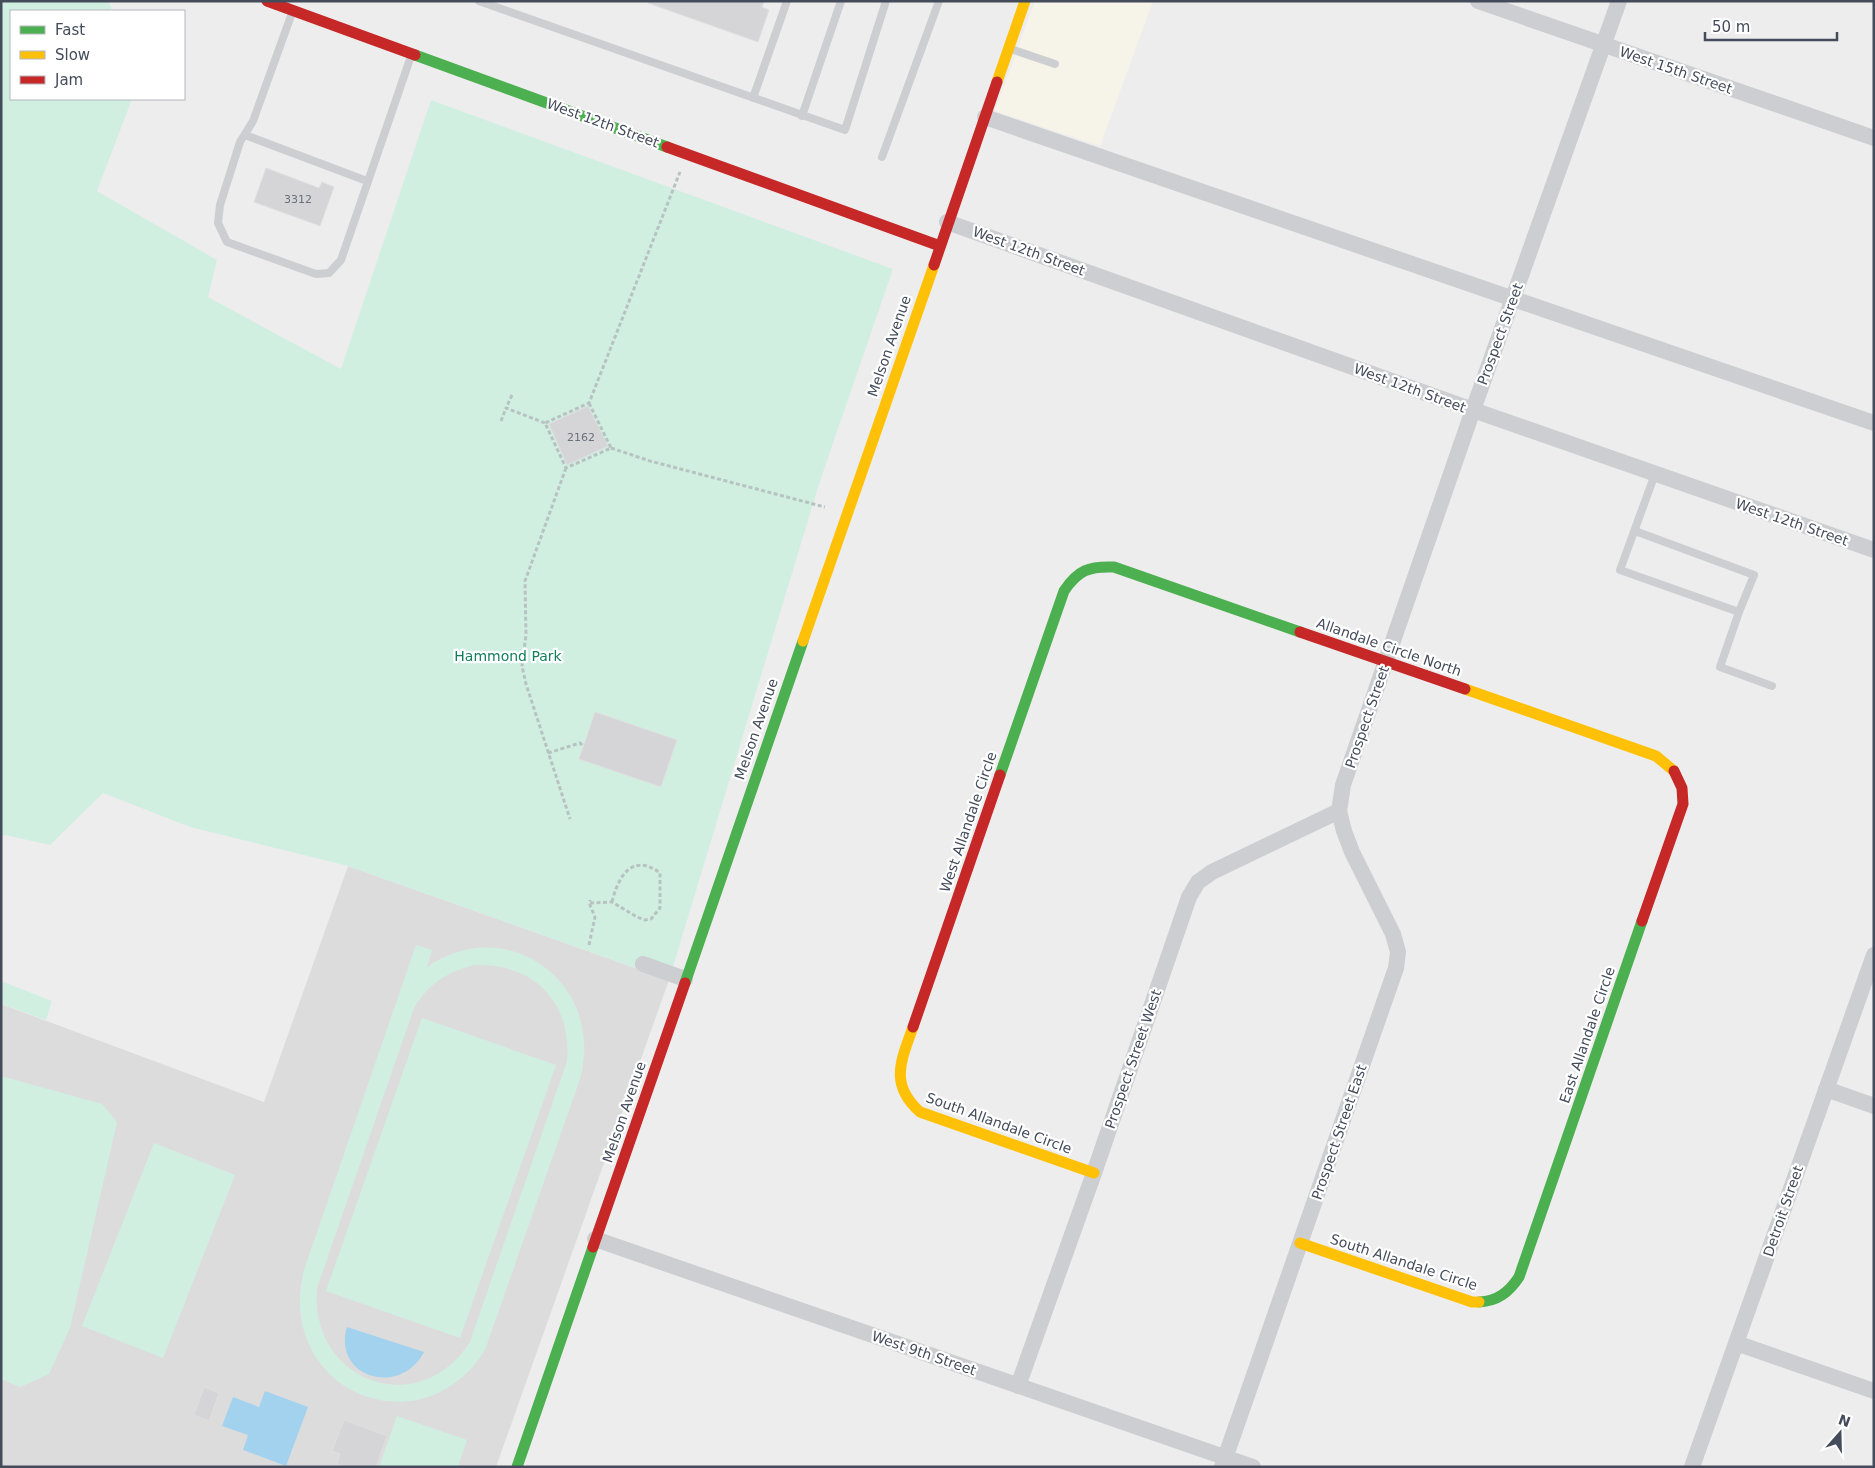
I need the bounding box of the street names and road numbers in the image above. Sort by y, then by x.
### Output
street label: West 15th Street [1618,43,1735,97]
street label: West 12th Street [545,95,662,151]
street label: West 12th Street [971,223,1088,279]
street label: Prospect Street [1474,280,1526,387]
street label: Melson Avenue [864,293,914,399]
street label: West 12th Street [1352,360,1469,416]
street label: West 12th Street [1734,495,1851,549]
street label: Allandale Circle North [1314,615,1464,679]
street label: Prospect Street [1342,663,1392,770]
street label: Melson Avenue [731,676,781,782]
street label: West Allandale Circle [936,750,1000,894]
street label: East Allandale Circle [1556,965,1618,1105]
street label: Prospect Street West [1102,987,1165,1131]
street label: Melson Avenue [599,1059,649,1165]
street label: Prospect Street East [1308,1062,1370,1202]
street label: South Allandale Circle [924,1089,1074,1157]
street label: Detroit Street [1760,1163,1806,1259]
street label: South Allandale Circle [1328,1231,1480,1293]
street label: West 9th Street [870,1328,979,1378]

